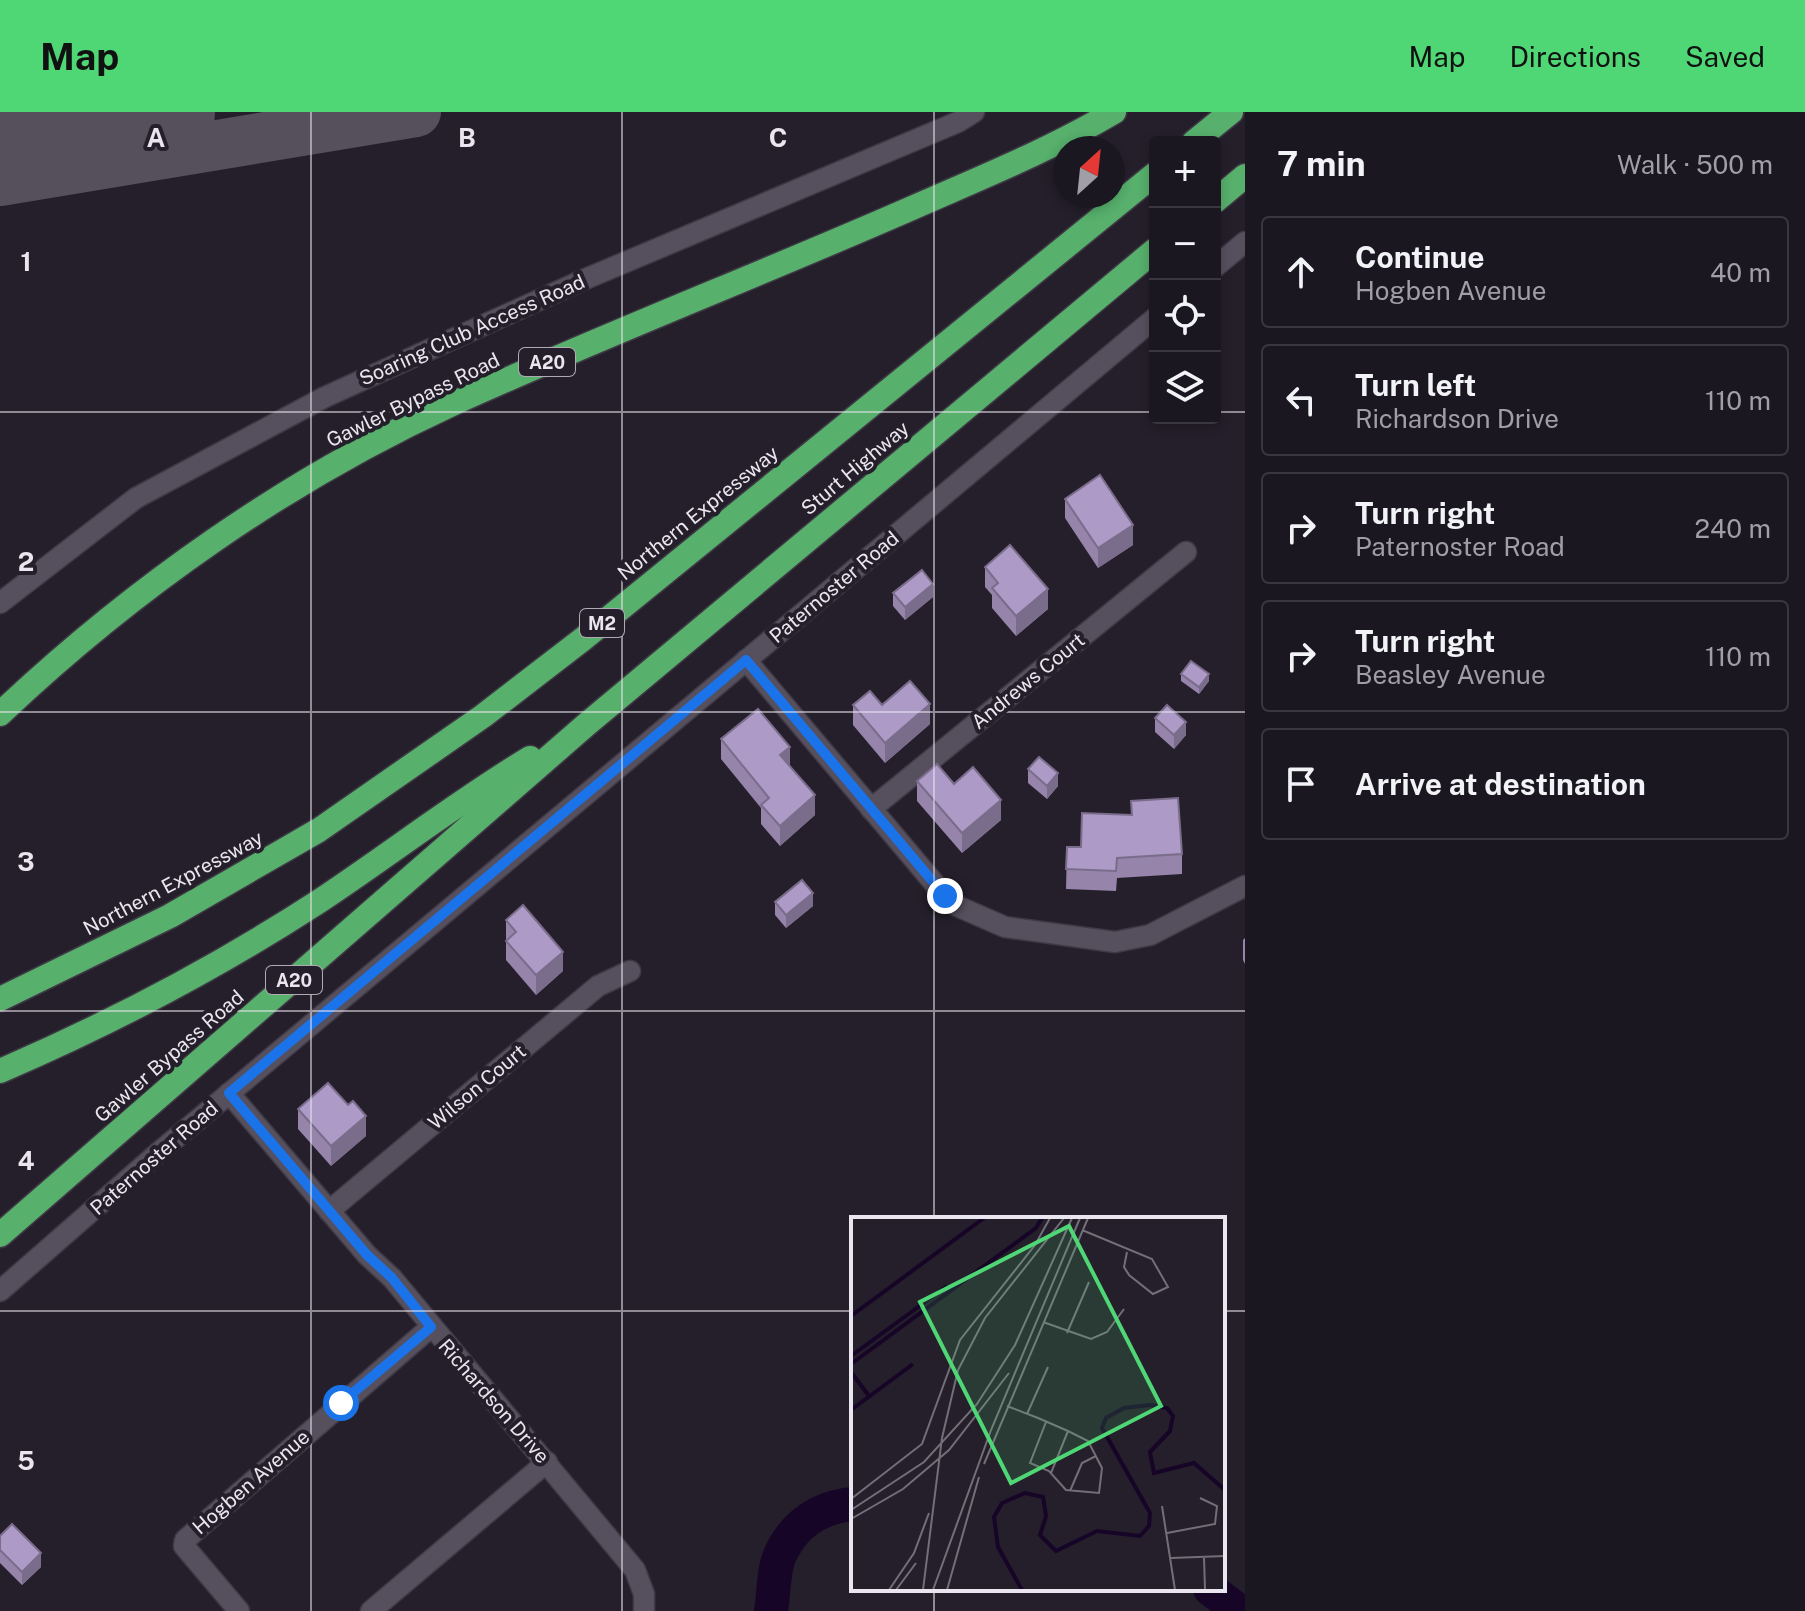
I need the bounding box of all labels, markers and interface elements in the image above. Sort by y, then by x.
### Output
text: Map [40,34,119,79]
text: Map [1409,40,1465,73]
text: Directions [1509,40,1641,73]
text: Saved [1685,40,1765,73]
text: A [147,122,166,153]
text: B [458,122,476,153]
text: C [769,122,787,153]
north arrow [1053,136,1125,208]
map controls [1149,136,1221,424]
button: + [1149,136,1221,208]
text: 7 min [1277,144,1366,184]
text: Walk · 500 m [1617,149,1773,180]
button: − [1149,208,1221,280]
text: Continue [1355,239,1485,275]
text: 1 [20,246,32,277]
icon: ahead [1279,250,1323,294]
text: 40 m [1710,257,1771,288]
street label: Soaring Club Access Road [355,269,589,391]
text: Hogben Avenue [1355,275,1546,306]
button: locate [1149,280,1221,352]
street label: Gawler Bypass Road [322,348,504,452]
road number: A20 [519,348,575,376]
button: layers [1149,352,1221,424]
text: Turn left [1355,367,1476,403]
icon: left [1279,378,1323,422]
text: 110 m [1705,385,1771,416]
text: Richardson Drive [1355,403,1559,434]
street label: Sturt Highway [796,416,914,520]
street label: Northern Expressway [613,441,783,585]
text: Turn right [1355,495,1495,531]
icon: right [1279,506,1323,550]
text: 240 m [1694,513,1771,544]
street label: Paternoster Road [764,526,904,648]
text: Paternoster Road [1355,531,1565,562]
text: 2 [18,546,34,577]
road number: M2 [580,609,624,637]
text: Turn right [1355,623,1495,659]
street label: Andrews Court [966,628,1090,734]
icon: right [1279,634,1323,678]
text: 110 m [1705,641,1771,672]
text: Beasley Avenue [1355,659,1546,690]
icon: arrive [1279,762,1323,806]
text: Arrive at destination [1355,766,1646,802]
street label: Northern Expressway [79,825,267,941]
text: 3 [17,846,35,877]
route end [927,878,963,914]
road number: A20 [266,966,322,994]
street label: Gawler Bypass Road [90,985,248,1127]
street label: Wilson Court [423,1039,531,1135]
street label: Paternoster Road [85,1096,223,1220]
text: 4 [17,1145,35,1176]
inset map [851,1217,1225,1591]
street label: Richardson Drive [433,1334,555,1468]
route start [323,1385,359,1421]
street label: Hogben Avenue [188,1425,314,1539]
text: 5 [17,1445,35,1476]

